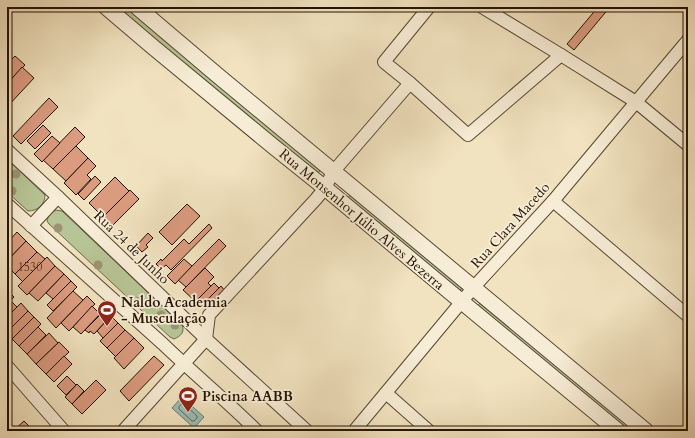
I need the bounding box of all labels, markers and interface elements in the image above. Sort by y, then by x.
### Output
street label: Rua Monsenhor Júlio Alves Bezerra [275,144,448,294]
street label: Rua Clara Macedo [467,178,554,272]
street label: Rua 24 de Junho [90,206,174,289]
house number: 1530 [18,259,42,275]
place label: Naldo Academia - Musculação [121,293,228,328]
sports icon: Naldo Academia - Musculação [96,299,118,327]
sports icon: Piscina AABB [177,385,199,413]
place label: Piscina AABB [202,387,293,406]

